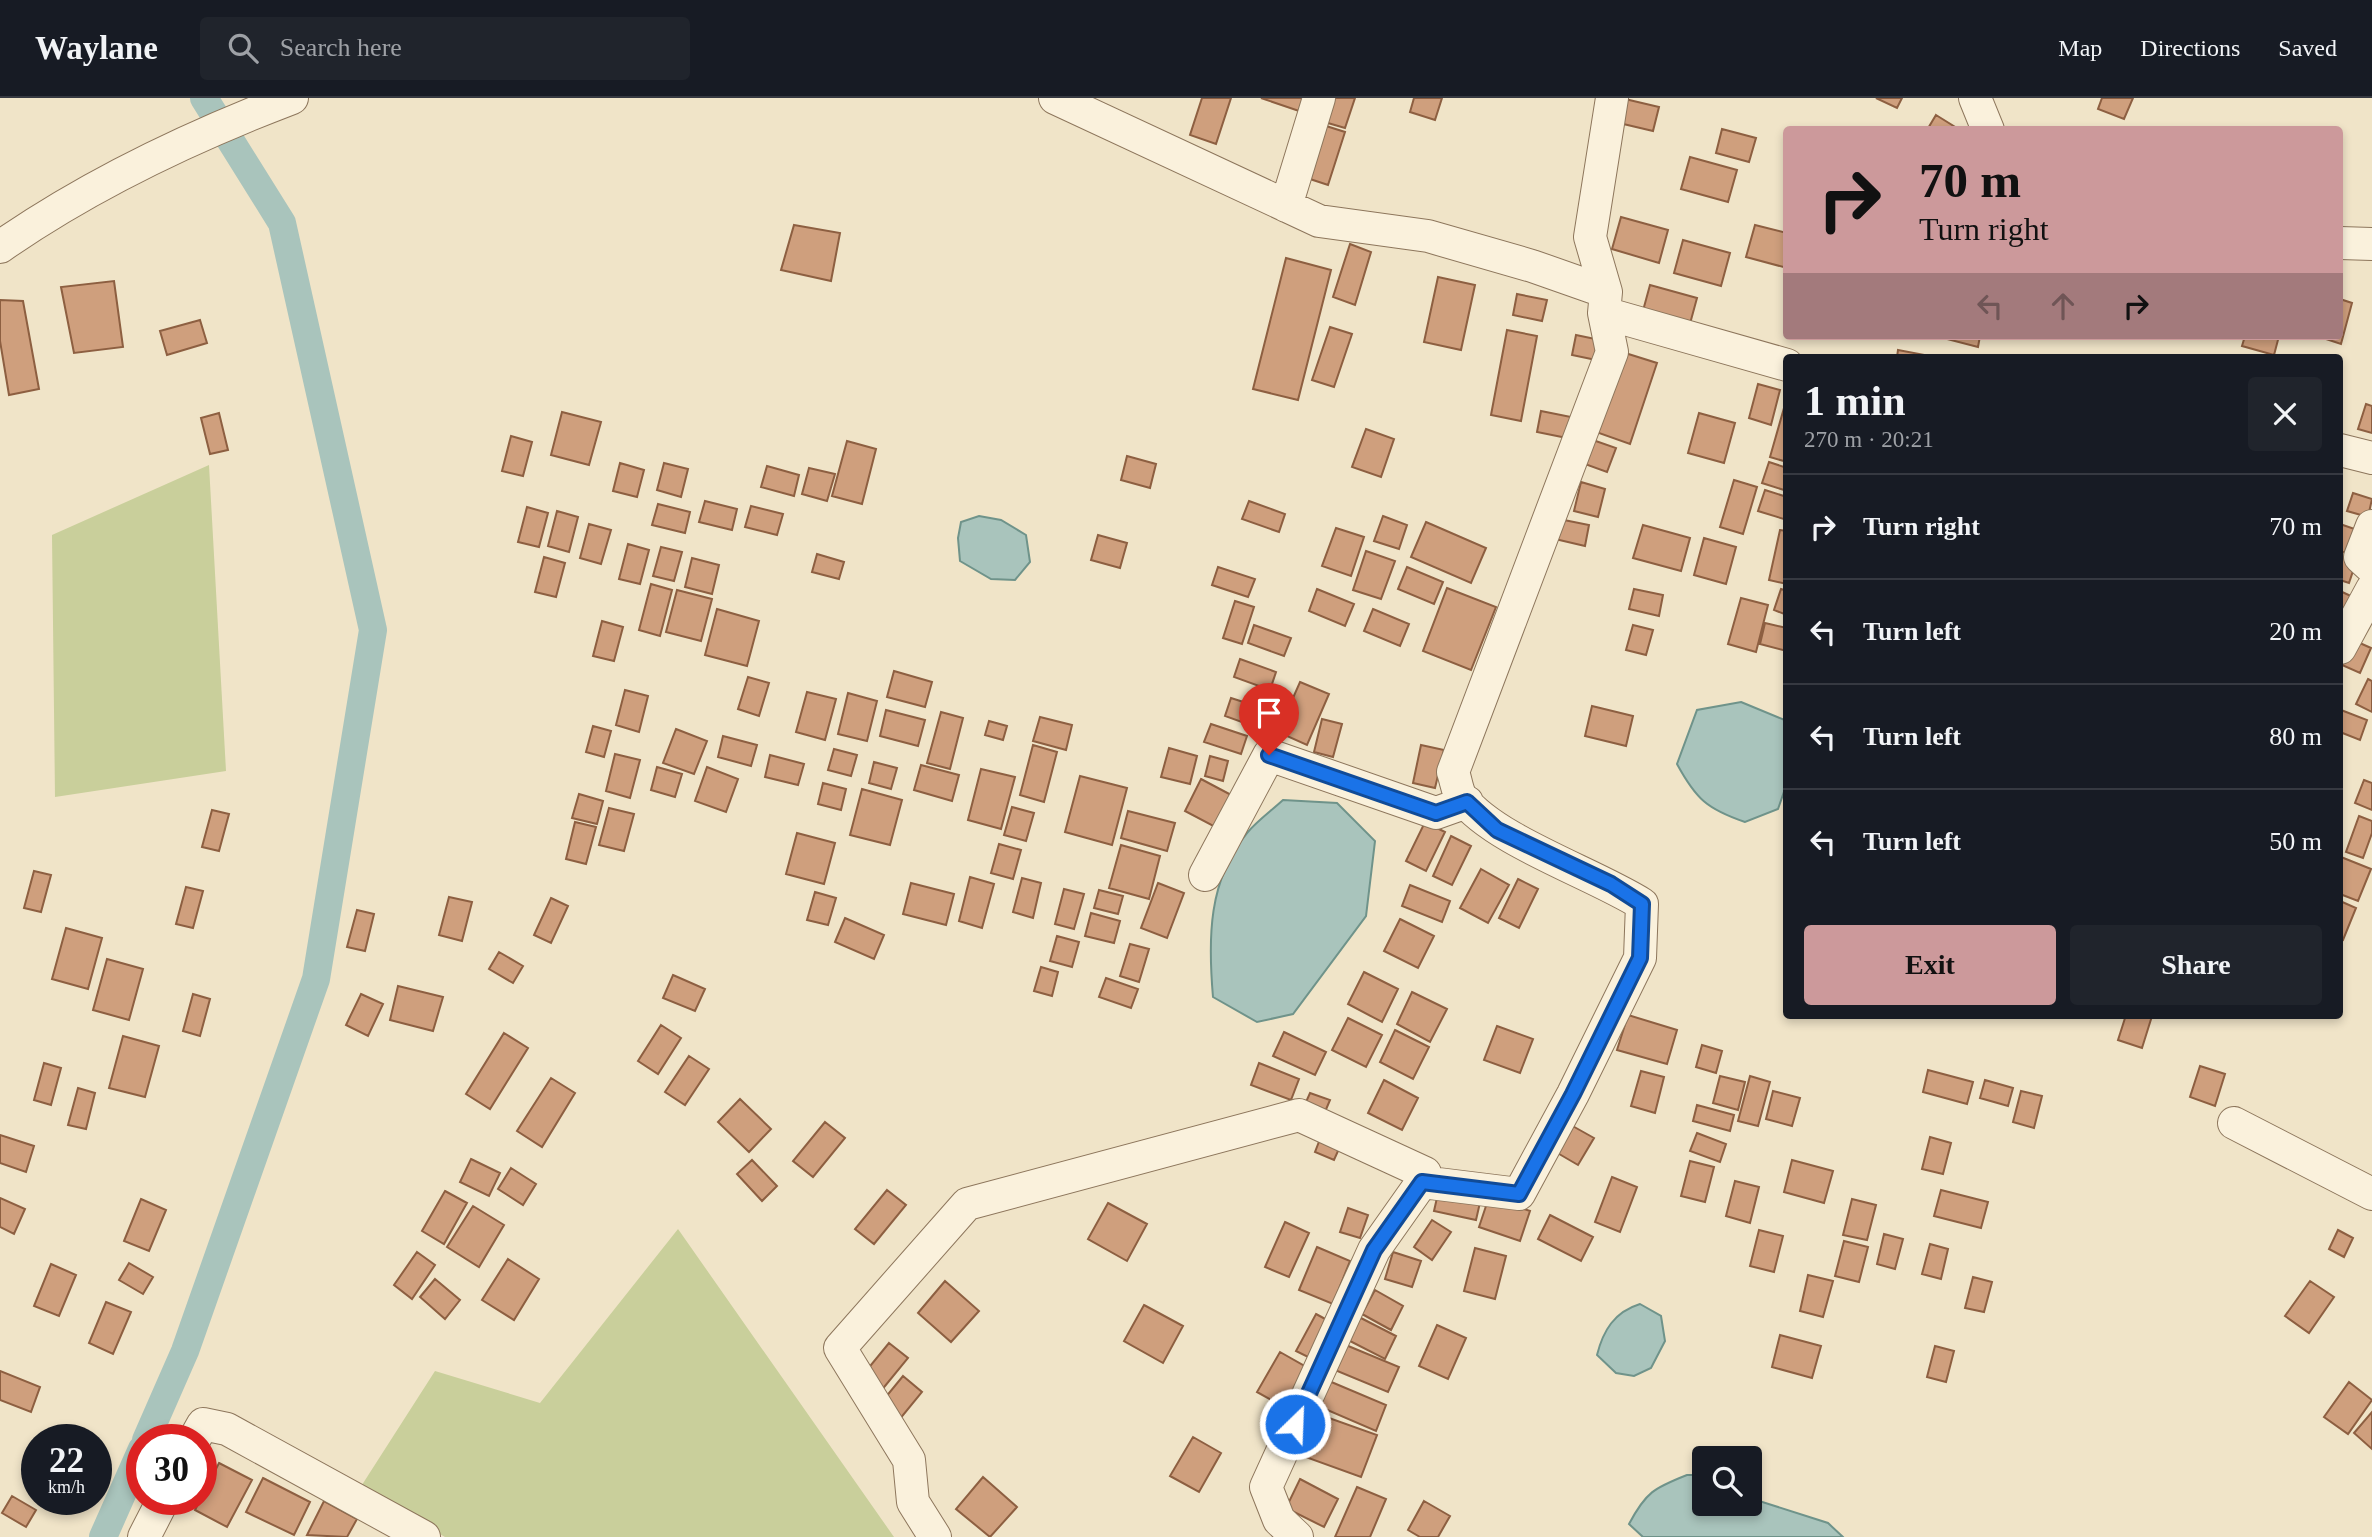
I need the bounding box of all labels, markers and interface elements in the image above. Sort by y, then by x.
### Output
search box [200,17,690,80]
icon: search [224,29,262,67]
text: Waylane [35,30,158,66]
text: Search here [280,33,402,62]
text: Map [2058,35,2102,61]
text: Directions [2140,35,2240,61]
text: Saved [2278,35,2337,61]
text: 70 m [1919,153,2021,208]
icon: right [1804,154,1895,245]
text: Turn right [1919,211,2049,247]
icon: left [1971,287,2009,325]
icon: ahead [2044,287,2082,325]
icon: right [2117,287,2155,325]
button: close [2248,377,2322,451]
text: 1 min [1804,378,1906,424]
text: 270 m · 20:21 [1804,427,1934,452]
icon: right [1804,508,1842,546]
text: Turn right [1863,512,1980,541]
text: 70 m [2269,512,2322,541]
icon: left [1804,613,1842,651]
text: Turn left [1863,617,1961,646]
text: 20 m [2269,617,2322,646]
pin [1239,683,1299,755]
icon: arrive [1250,694,1288,732]
icon: left [1804,718,1842,756]
text: Turn left [1863,722,1961,751]
text: 80 m [2269,722,2322,751]
icon: left [1804,823,1842,861]
text: Turn left [1863,827,1961,856]
text: 50 m [2269,827,2322,856]
button: Exit [1804,925,2056,1005]
button: Share [2070,925,2322,1005]
position arrow [1258,1387,1332,1461]
speed limit sign: 30 [126,1424,217,1515]
text: 22 [49,1441,84,1480]
map controls [1692,1446,1762,1516]
button: search [1692,1446,1762,1516]
text: km/h [48,1477,85,1497]

